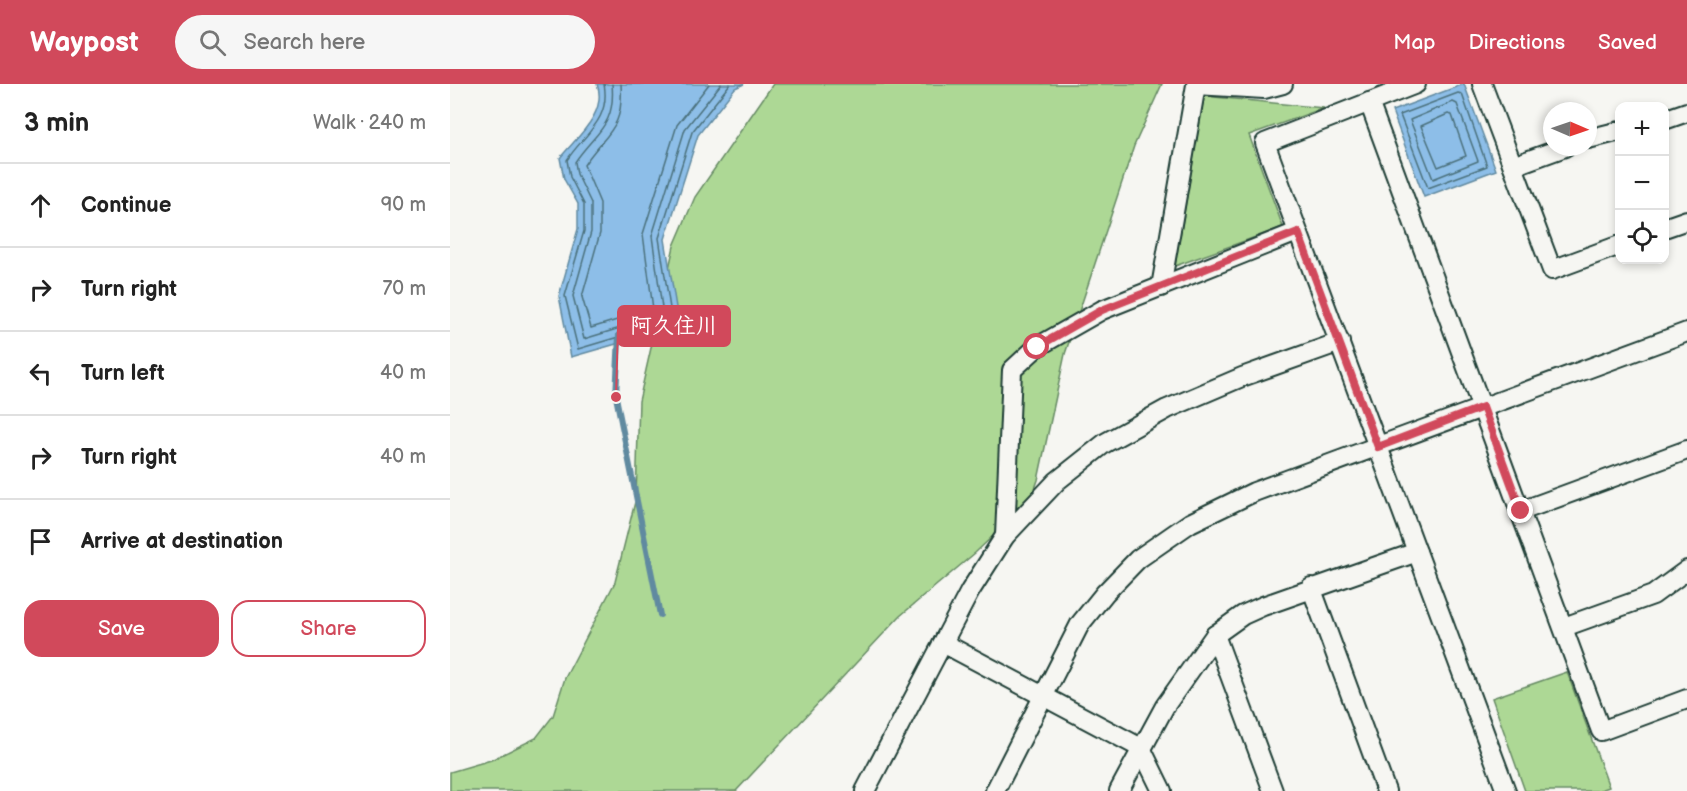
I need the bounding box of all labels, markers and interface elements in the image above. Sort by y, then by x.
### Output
search box [175,15,595,69]
text: Waypost [30,26,139,59]
icon: search [196,26,229,59]
text: Search here [244,29,365,56]
text: Map [1393,30,1436,55]
text: Directions [1469,30,1565,55]
text: Saved [1598,30,1657,55]
north arrow [1543,102,1597,156]
map controls [1615,102,1669,264]
button: + [1615,102,1669,156]
text: 3 min [24,108,89,139]
text: Walk · 240 m [313,111,426,135]
button: − [1615,156,1669,210]
icon: ahead [24,189,57,222]
text: Continue [81,192,171,219]
text: 90 m [381,193,426,217]
button: locate [1615,210,1669,264]
icon: right [24,273,57,306]
text: Turn right [81,276,177,303]
text: 70 m [382,277,426,301]
callout: 阿久住川 [618,306,730,346]
text: 阿久住川 [630,313,718,340]
route start [1023,333,1049,359]
icon: left [24,357,57,390]
text: Turn left [81,360,165,387]
text: 40 m [380,361,426,385]
icon: right [24,441,57,474]
text: Turn right [81,444,177,471]
text: 40 m [380,445,426,469]
route end [1507,497,1533,523]
icon: arrive [24,525,57,558]
text: Arrive at destination [81,528,283,555]
button: Save [24,600,219,657]
button: Share [231,600,426,657]

